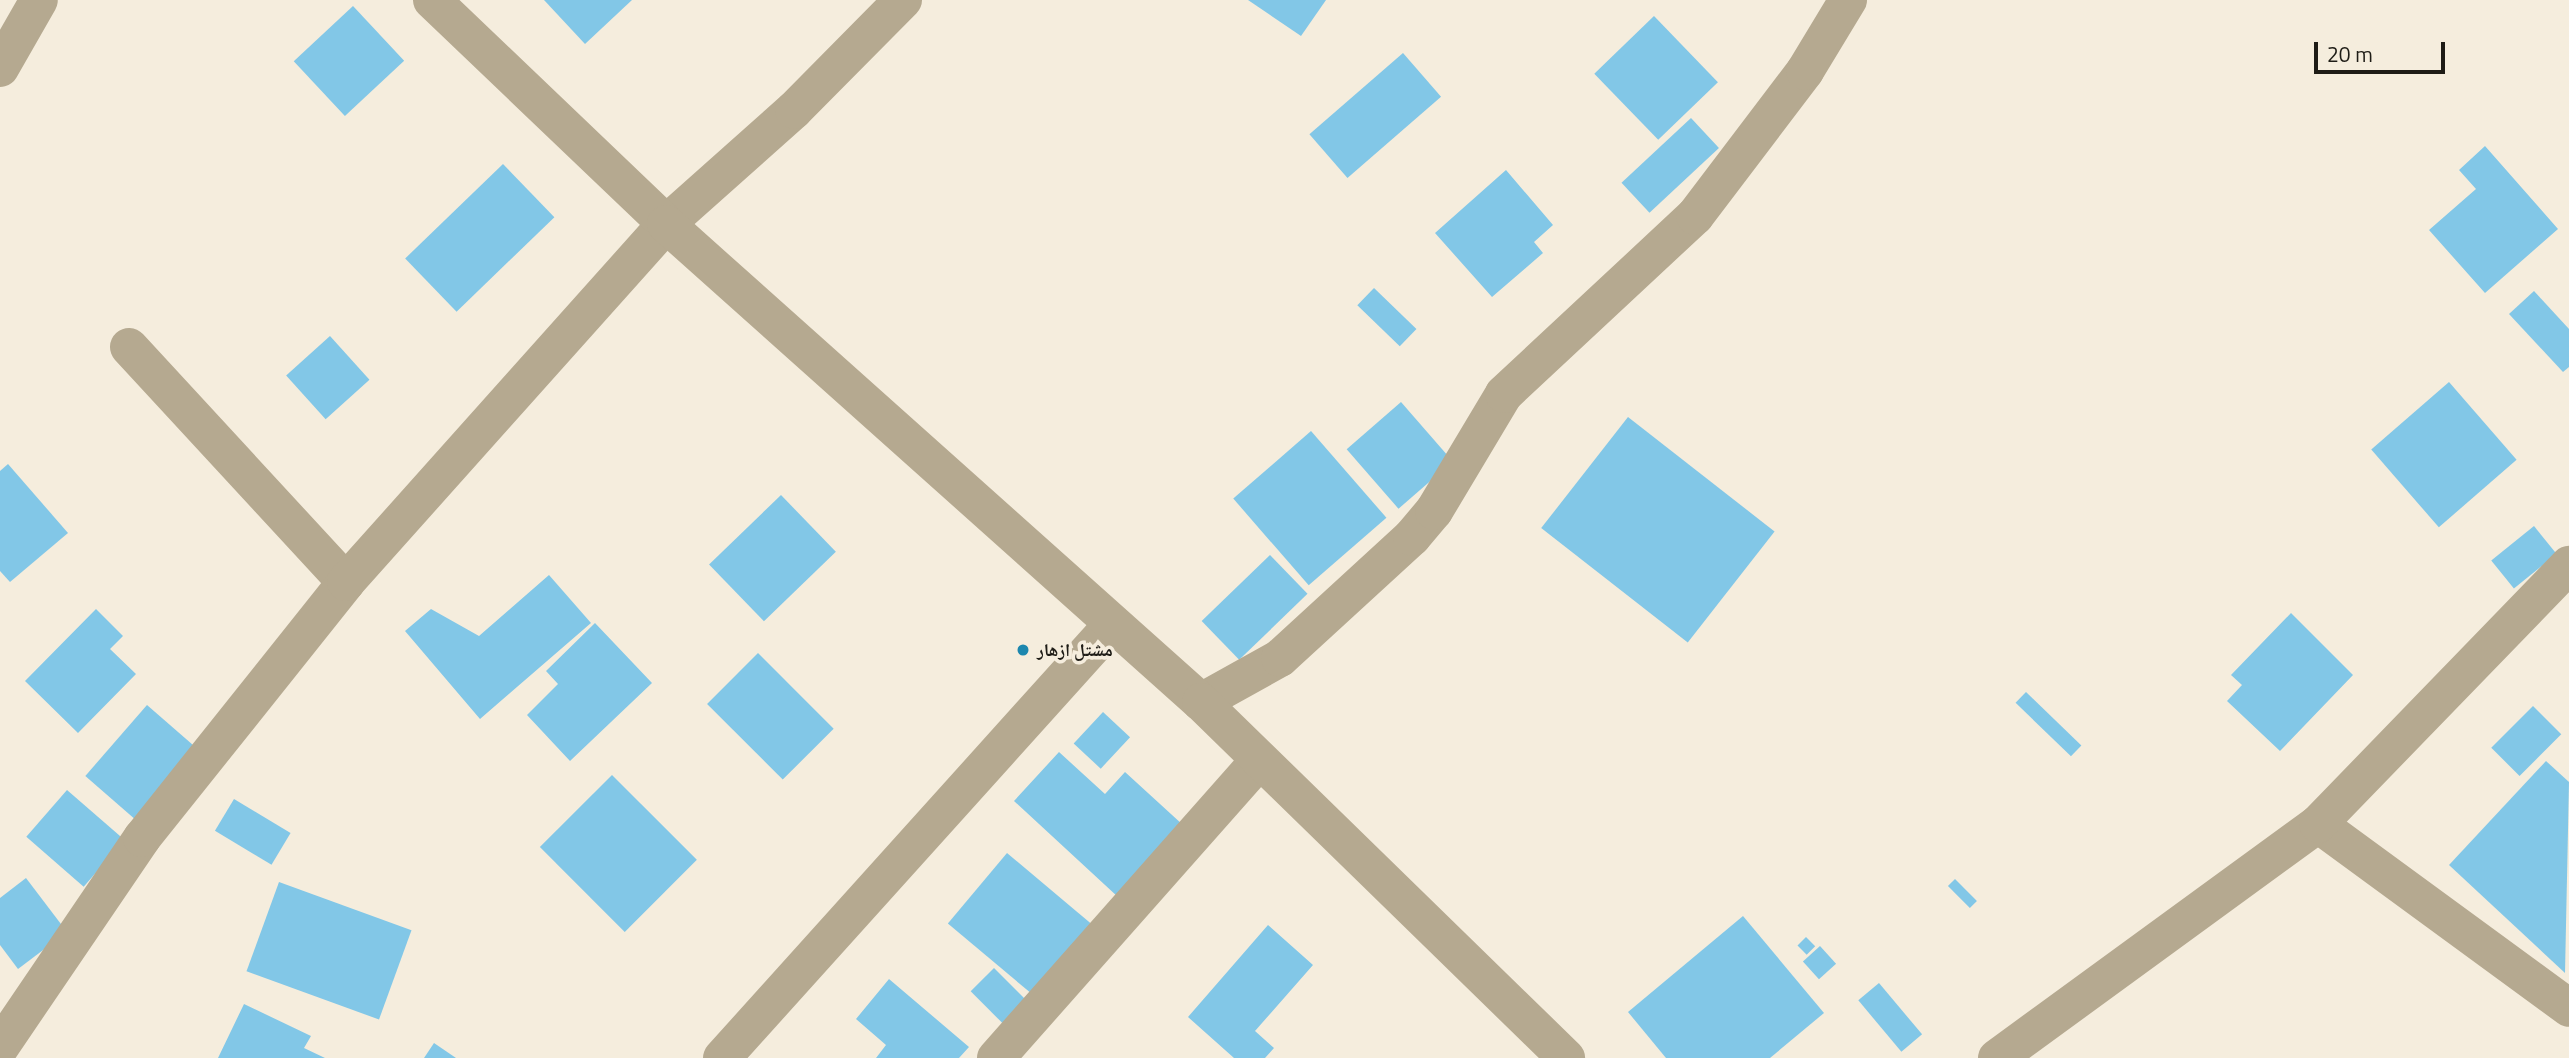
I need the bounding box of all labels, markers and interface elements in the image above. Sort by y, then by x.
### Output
scale bar [2317,28,2448,72]
text: 20 m [2327,38,2373,70]
place label: مشتل ازهار [1037,639,1113,661]
marker: مشتل ازهار [1015,642,1031,658]

